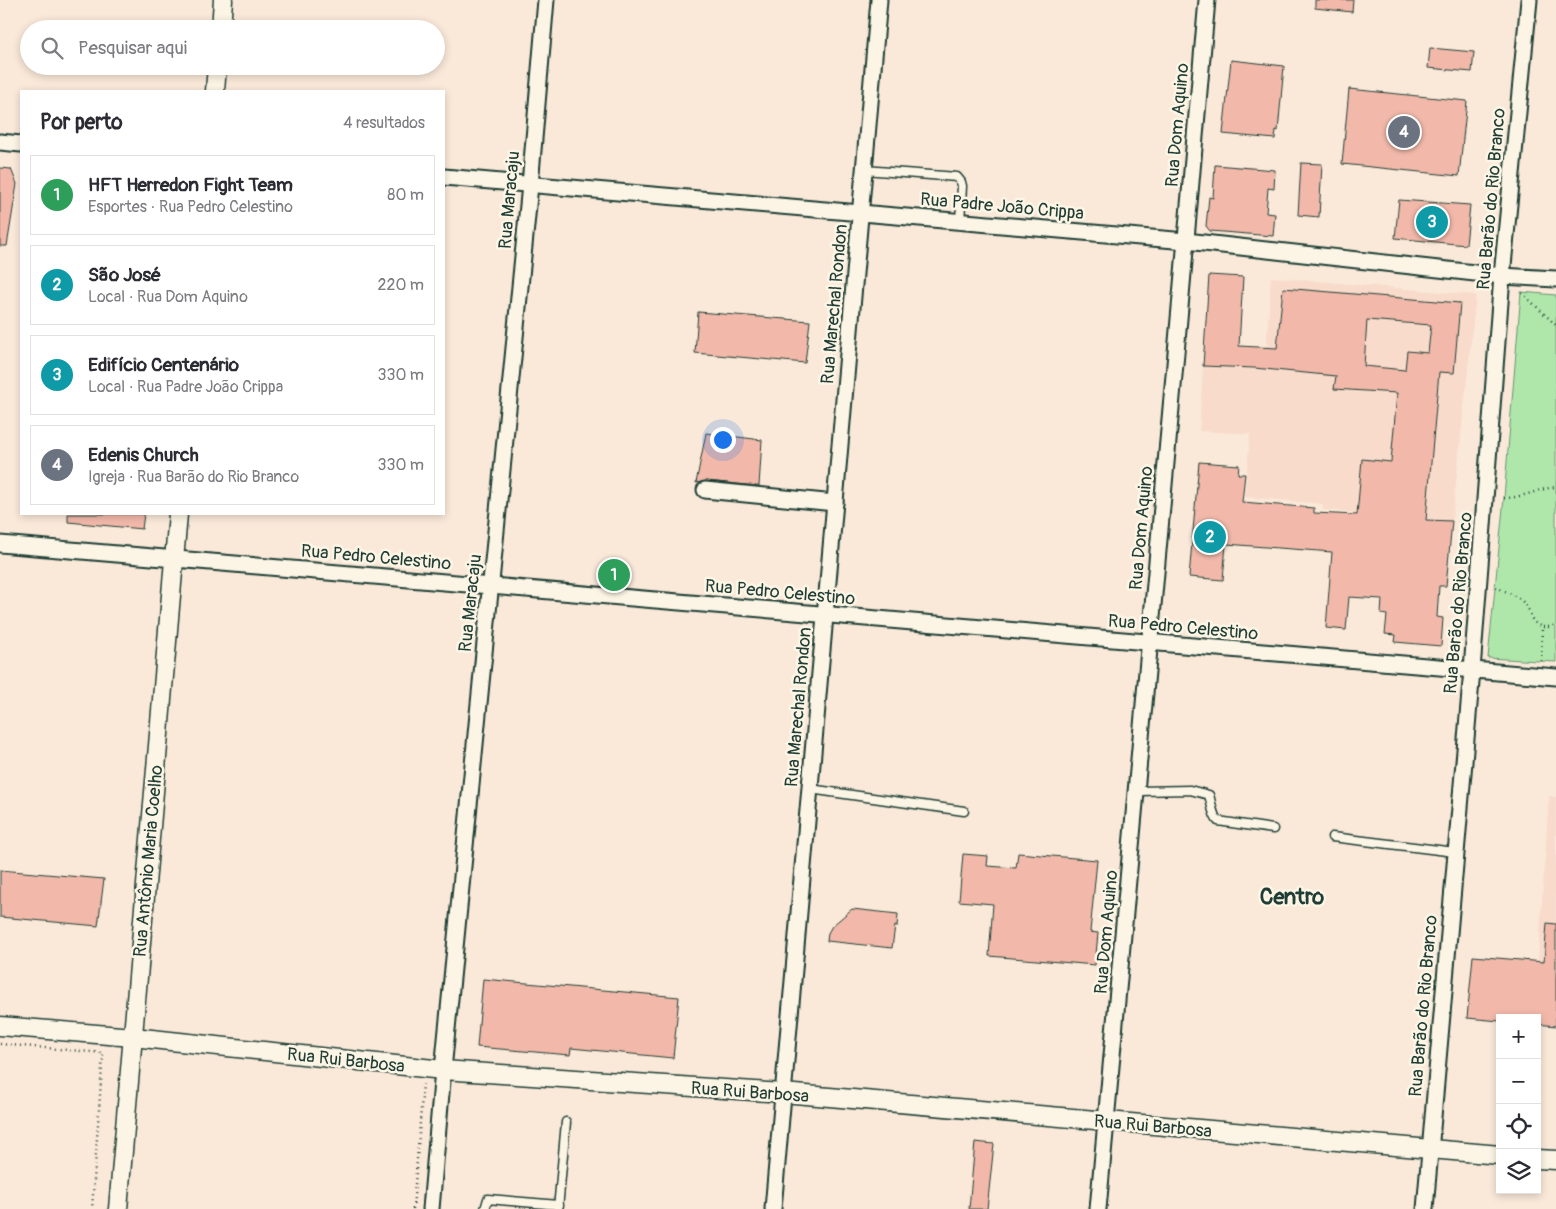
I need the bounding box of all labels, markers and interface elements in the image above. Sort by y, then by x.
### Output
search box [20,20,445,75]
icon: search [38,34,66,62]
text: Pesquisar aqui [78,36,187,60]
street label: Rua Dom Aquino [1161,62,1194,188]
street label: Rua Barão do Rio Branco [1472,107,1511,291]
text: Por perto [40,109,122,136]
text: 4 resultados [343,113,425,133]
pin: 4 [1388,113,1420,151]
street label: Rua Maracaju [494,150,525,250]
text: HFT Herredon Fight Team [88,173,293,197]
text: 1 [54,185,60,205]
text: 80 m [387,185,424,205]
street label: Rua Padre João Crippa [919,188,1085,225]
text: Esportes · Rua Pedro Celestino [88,197,293,217]
pin: 3 [1416,203,1448,241]
street label: Rua Marechal Rondon [816,223,853,385]
text: São José [88,263,161,287]
text: 2 [53,275,61,295]
text: 220 m [378,275,424,295]
text: Local · Rua Dom Aquino [88,287,248,307]
text: Edifício Centenário [88,353,239,377]
text: 3 [53,365,61,385]
text: 330 m [378,365,424,385]
text: Local · Rua Padre João Crippa [88,377,283,397]
your location [710,427,736,453]
text: Edenis Church [88,443,199,467]
text: 4 [52,455,62,475]
text: 330 m [378,455,424,475]
street label: Rua Dom Aquino [1125,465,1158,591]
text: Igreja · Rua Barão do Rio Branco [88,467,299,487]
street label: Rua Barão do Rio Branco [1439,511,1478,695]
pin: 2 [1194,518,1226,556]
street label: Rua Pedro Celestino [300,539,452,576]
street label: Rua Maracaju [454,553,487,653]
pin: 1 [598,556,630,594]
street label: Rua Pedro Celestino [704,574,856,611]
street label: Rua Pedro Celestino [1107,609,1259,646]
street label: Rua Marechal Rondon [780,626,817,788]
street label: Rua Antônio Maria Coelho [129,764,168,958]
street label: Rua Dom Aquino [1090,869,1123,995]
district label: Centro [1260,883,1324,911]
street label: Rua Barão do Rio Branco [1404,914,1443,1098]
map controls [1496,1014,1541,1194]
button: + [1496,1014,1541,1059]
street label: Rua Rui Barbosa [286,1043,406,1078]
button: − [1496,1059,1541,1104]
street label: Rua Rui Barbosa [690,1077,810,1108]
button: locate [1496,1104,1541,1149]
street label: Rua Rui Barbosa [1093,1110,1213,1143]
button: layers [1496,1149,1541,1194]

